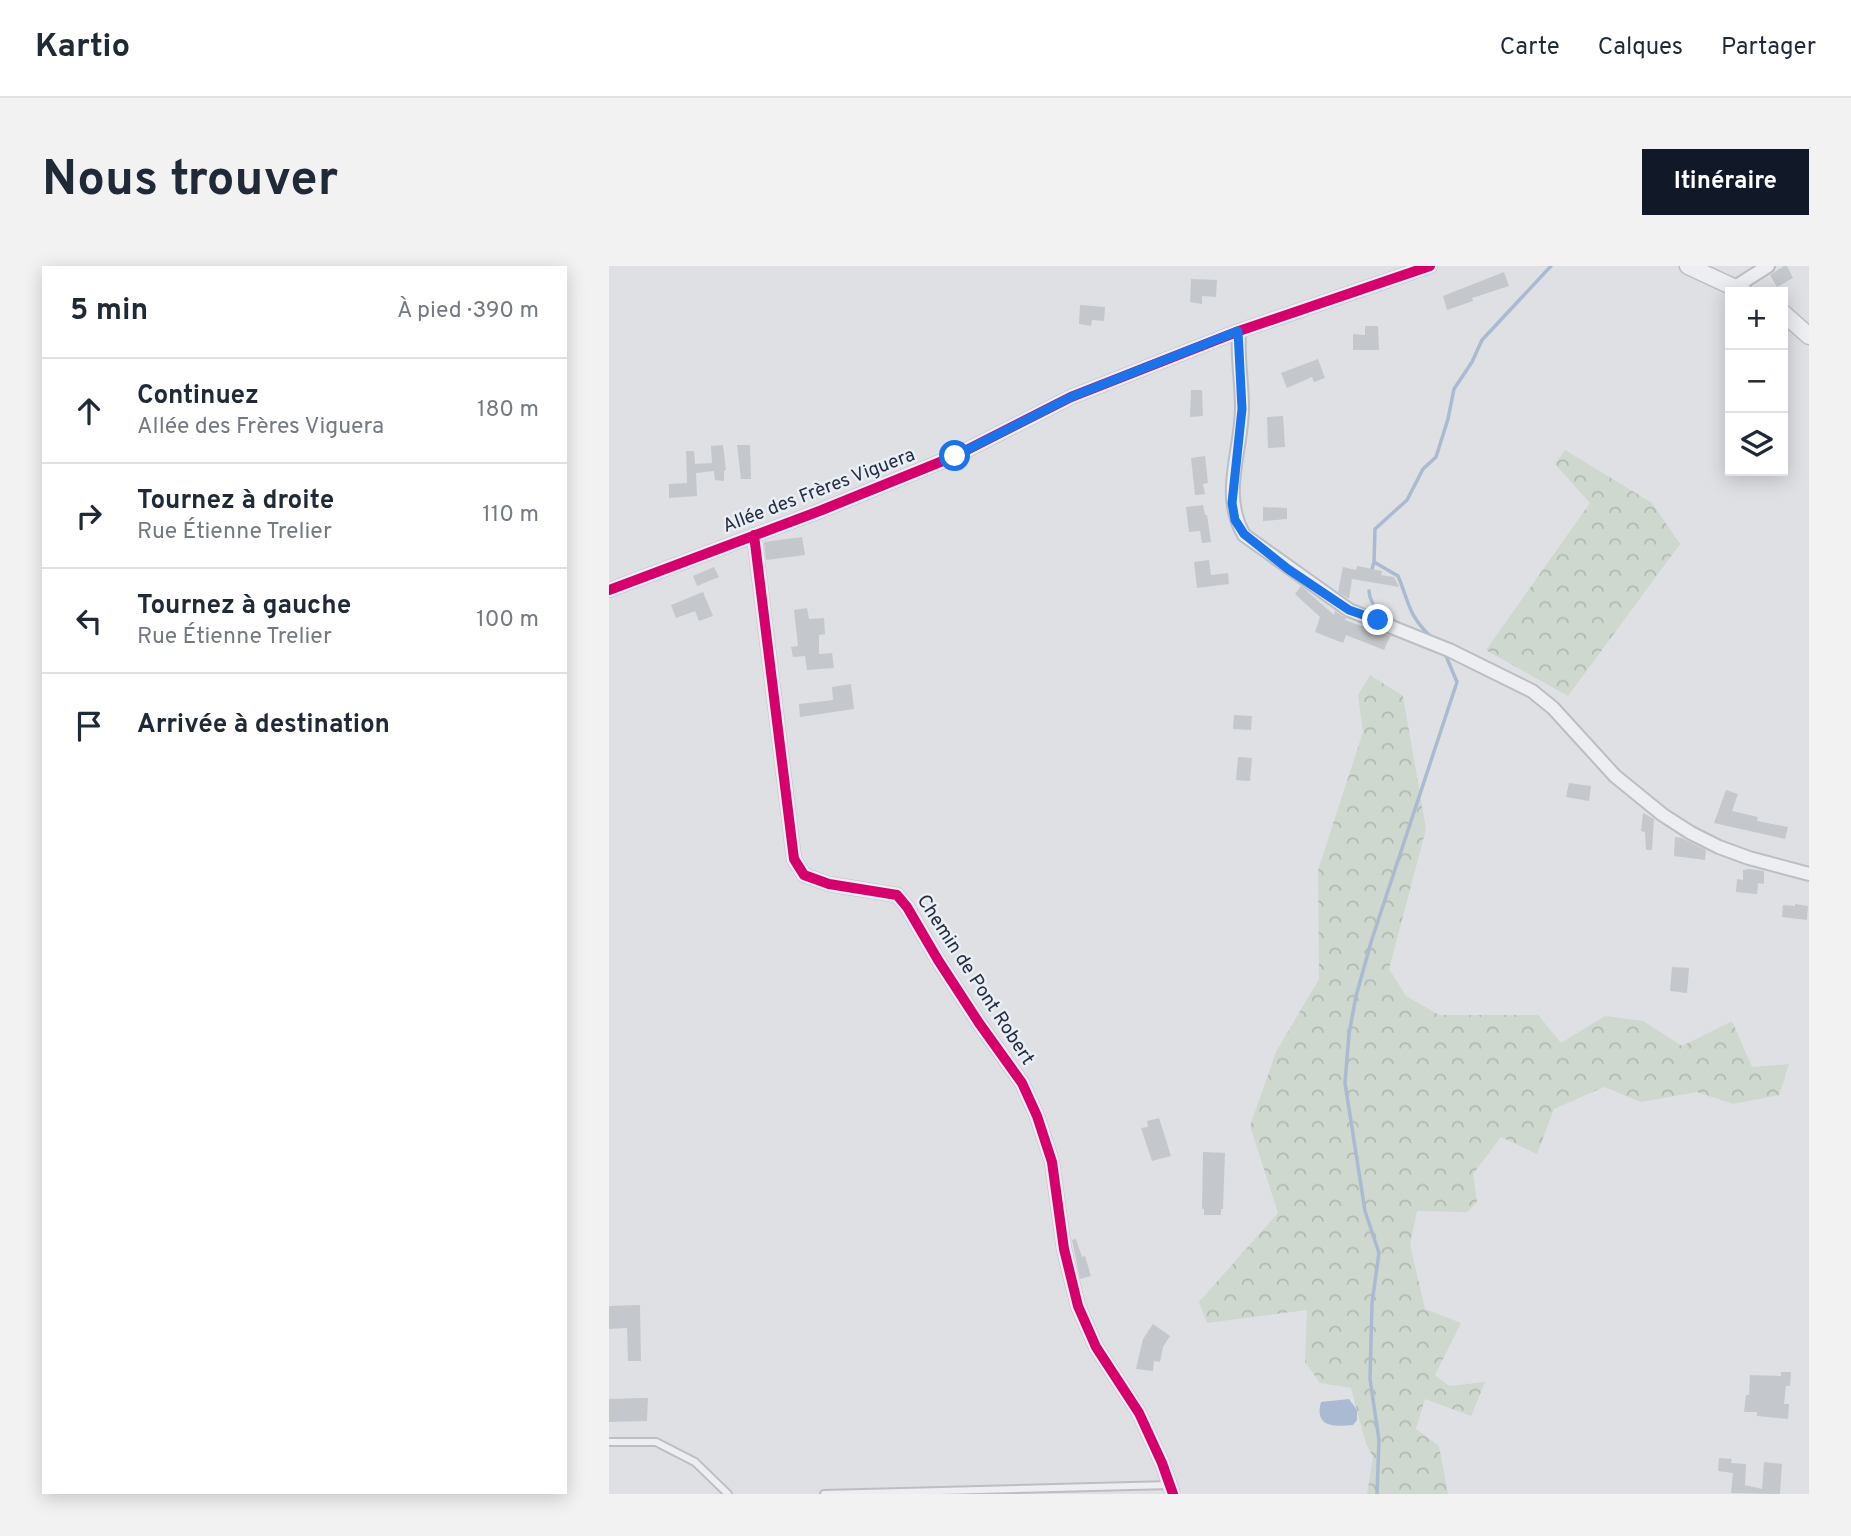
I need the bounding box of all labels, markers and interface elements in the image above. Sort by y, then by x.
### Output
text: Kartio [35,27,130,69]
text: Carte [1500,33,1560,63]
text: Calques [1598,33,1683,63]
text: Partager [1721,33,1816,63]
button: Itinéraire [1642,149,1809,215]
text: Nous trouver [42,151,338,213]
map controls [1725,287,1788,476]
button: + [1725,287,1788,350]
text: 5 min [70,293,148,330]
text: À pied · 390 m [397,297,539,326]
button: − [1725,350,1788,413]
text: Continuez [137,380,259,413]
icon: ahead [70,392,108,430]
text: 180 m [477,396,539,425]
text: Allée des Frères Viguera [137,413,384,442]
button: layers [1725,413,1788,476]
route start [939,440,970,471]
street label: Allée des Frères Viguera [719,443,919,539]
text: Tournez à droite [137,485,334,518]
icon: right [70,497,108,535]
text: 110 m [482,501,539,530]
text: Rue Étienne Trelier [137,518,332,547]
text: Tournez à gauche [137,590,351,623]
icon: left [70,602,108,640]
route end [1362,604,1393,635]
text: 100 m [476,606,539,635]
text: Rue Étienne Trelier [137,623,332,652]
icon: arrive [70,707,108,745]
text: Arrivée à destination [137,709,390,742]
street label: Chemin de Pont Robert [911,890,1039,1070]

